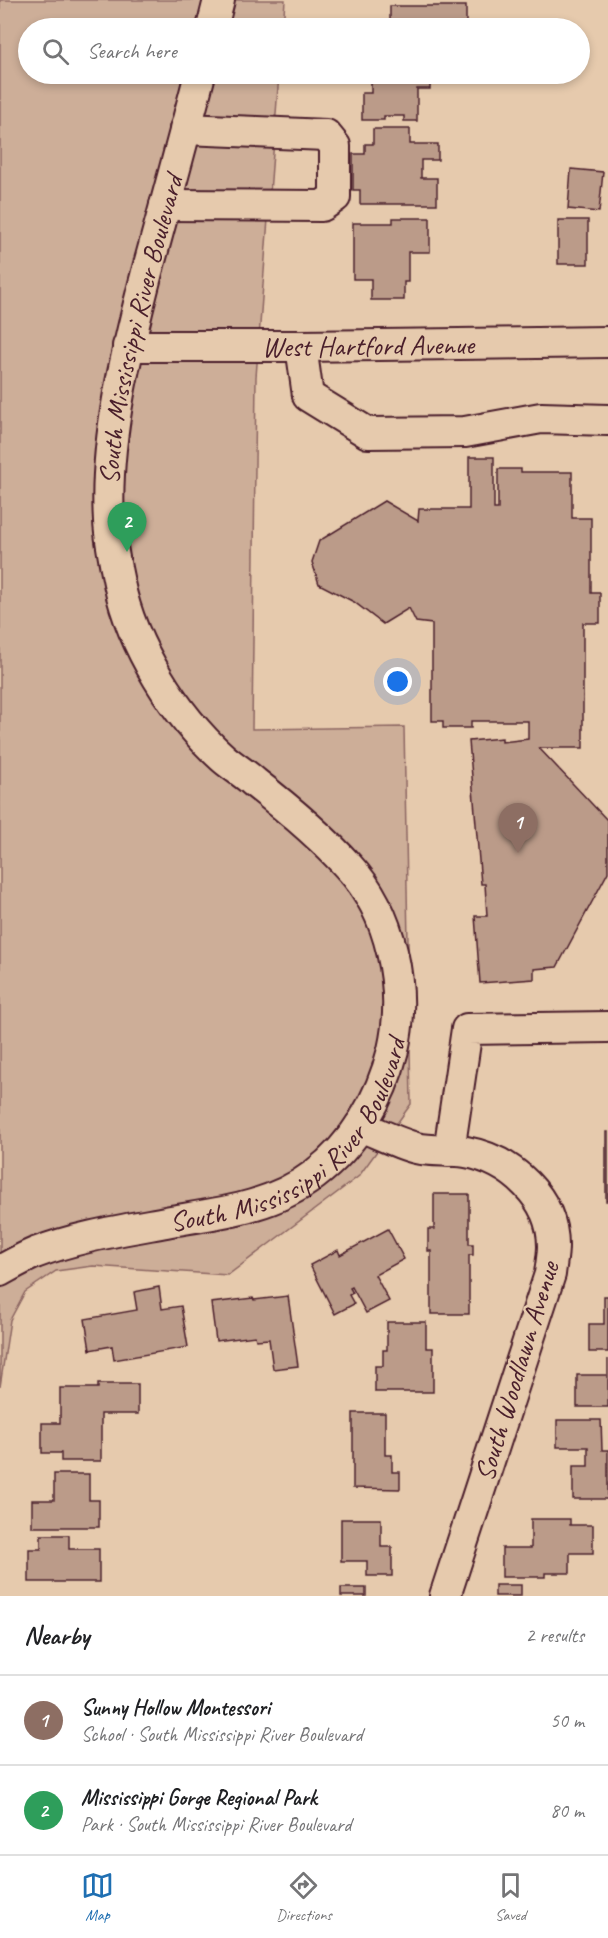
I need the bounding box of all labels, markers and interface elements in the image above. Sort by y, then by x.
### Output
search box [18,18,590,84]
icon: search [39,35,72,68]
text: Search here [87,37,177,65]
street label: South Mississippi River Boulevard [92,168,192,485]
street label: West Hartford Avenue [262,327,476,364]
pin: 2 [108,502,146,552]
your location [383,667,412,696]
pin: 1 [498,804,538,853]
street label: South Mississippi River Boulevard [167,1031,414,1239]
street label: South Woodlawn Avenue [466,1255,567,1485]
text: Nearby [24,1619,89,1652]
text: 2 results [525,1623,584,1648]
text: Sunny Hollow Montessori [81,1694,270,1722]
text: 1 [39,1708,48,1733]
text: 50 m [550,1708,584,1733]
text: School · South Mississippi River Boulevard [81,1722,363,1747]
text: Mississippi Gorge Regional Park [81,1784,317,1812]
text: 2 [39,1798,48,1823]
text: 80 m [550,1798,584,1823]
text: Park · South Mississippi River Boulevard [81,1812,351,1837]
tab: Map [81,1869,114,1925]
tab: Directions [276,1869,332,1925]
tab: Saved [494,1869,527,1925]

